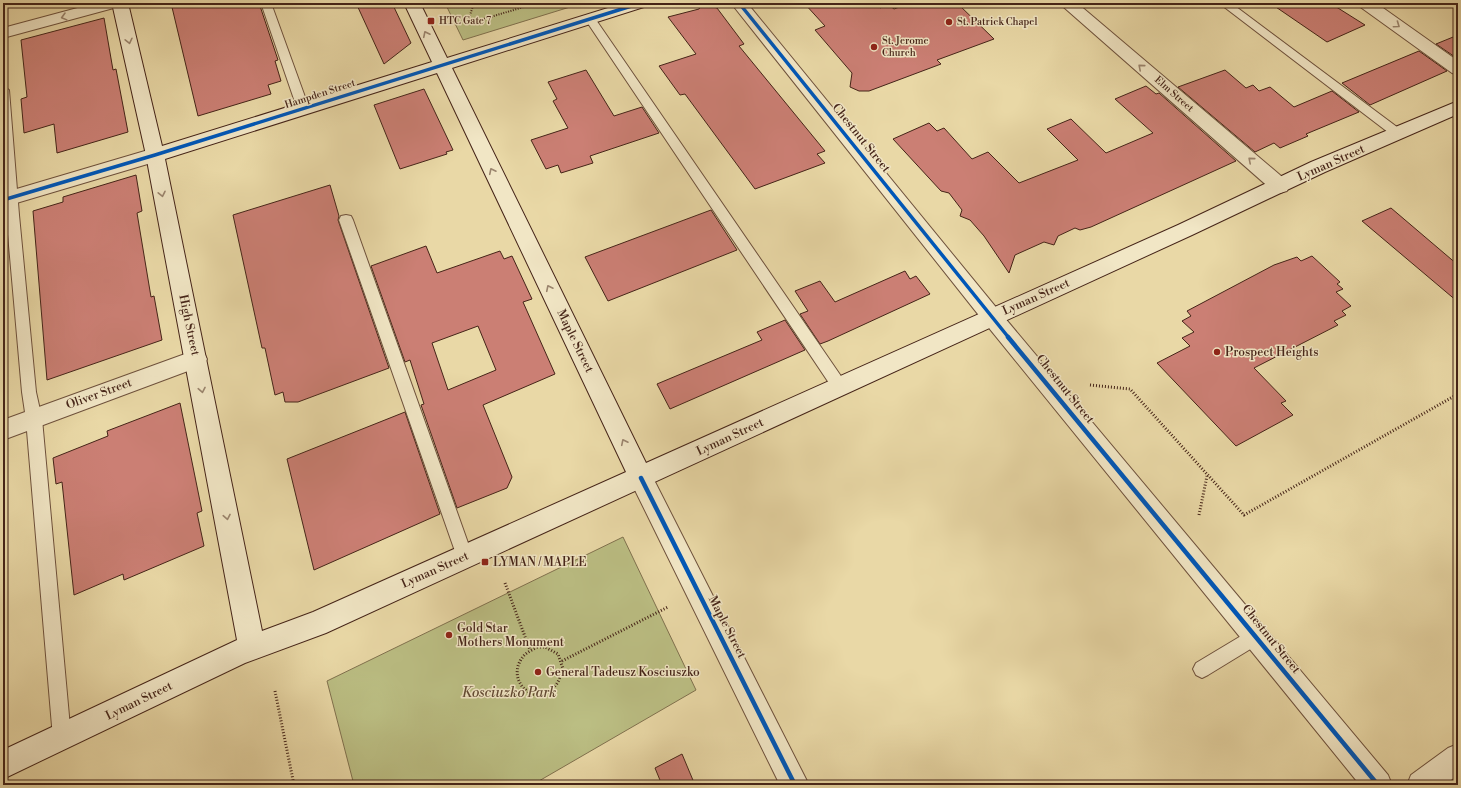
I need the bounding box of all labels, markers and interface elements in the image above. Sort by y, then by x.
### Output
one-way arrow [61,12,68,21]
place label: HTC Gate 7 [439,15,491,27]
marker: HTC Gate 7 [426,16,436,26]
place label: St. Patrick Chapel [957,16,1037,28]
marker: St. Patrick Chapel [944,17,954,27]
one-way arrow [1393,21,1400,28]
one-way arrow [423,30,431,38]
place label: St. Jerome Church [882,35,929,59]
one-way arrow [124,38,132,44]
marker: St. Jerome Church [869,42,879,52]
one-way arrow [1139,64,1146,71]
street label: Elm Street [1152,74,1196,115]
street label: Hampden Street [283,77,357,111]
street label: Chestnut Street [829,100,894,176]
street label: Lyman Street [1295,141,1368,185]
one-way arrow [1248,158,1256,165]
one-way arrow [489,167,497,175]
one-way arrow [158,190,166,197]
street label: Lyman Street [1000,275,1073,319]
one-way arrow [546,284,554,292]
street label: High Street [175,293,203,358]
street label: Maple Street [553,307,597,376]
place label: Prospect Heights [1225,345,1319,360]
marker: Prospect Heights [1212,347,1222,357]
street label: Chestnut Street [1033,351,1098,427]
street label: Oliver Street [64,375,135,413]
one-way arrow [197,386,205,393]
street label: Lyman Street [694,415,767,459]
one-way arrow [621,439,629,447]
one-way arrow [222,514,230,520]
street label: Lyman Street [399,548,472,592]
place label: LYMAN / MAPLE [493,555,587,570]
marker: LYMAN / MAPLE [480,557,490,567]
street label: Maple Street [705,593,750,661]
street label: Chestnut Street [1239,601,1304,677]
place label: Gold Star Mothers Monument [457,621,565,650]
marker: Gold Star Mothers Monument [444,630,454,640]
place label: General Tadeusz Kosciuszko [546,665,700,680]
marker: General Tadeusz Kosciuszko [533,667,543,677]
street label: Lyman Street [103,678,175,724]
park label: Kosciuzko Park [462,684,556,702]

